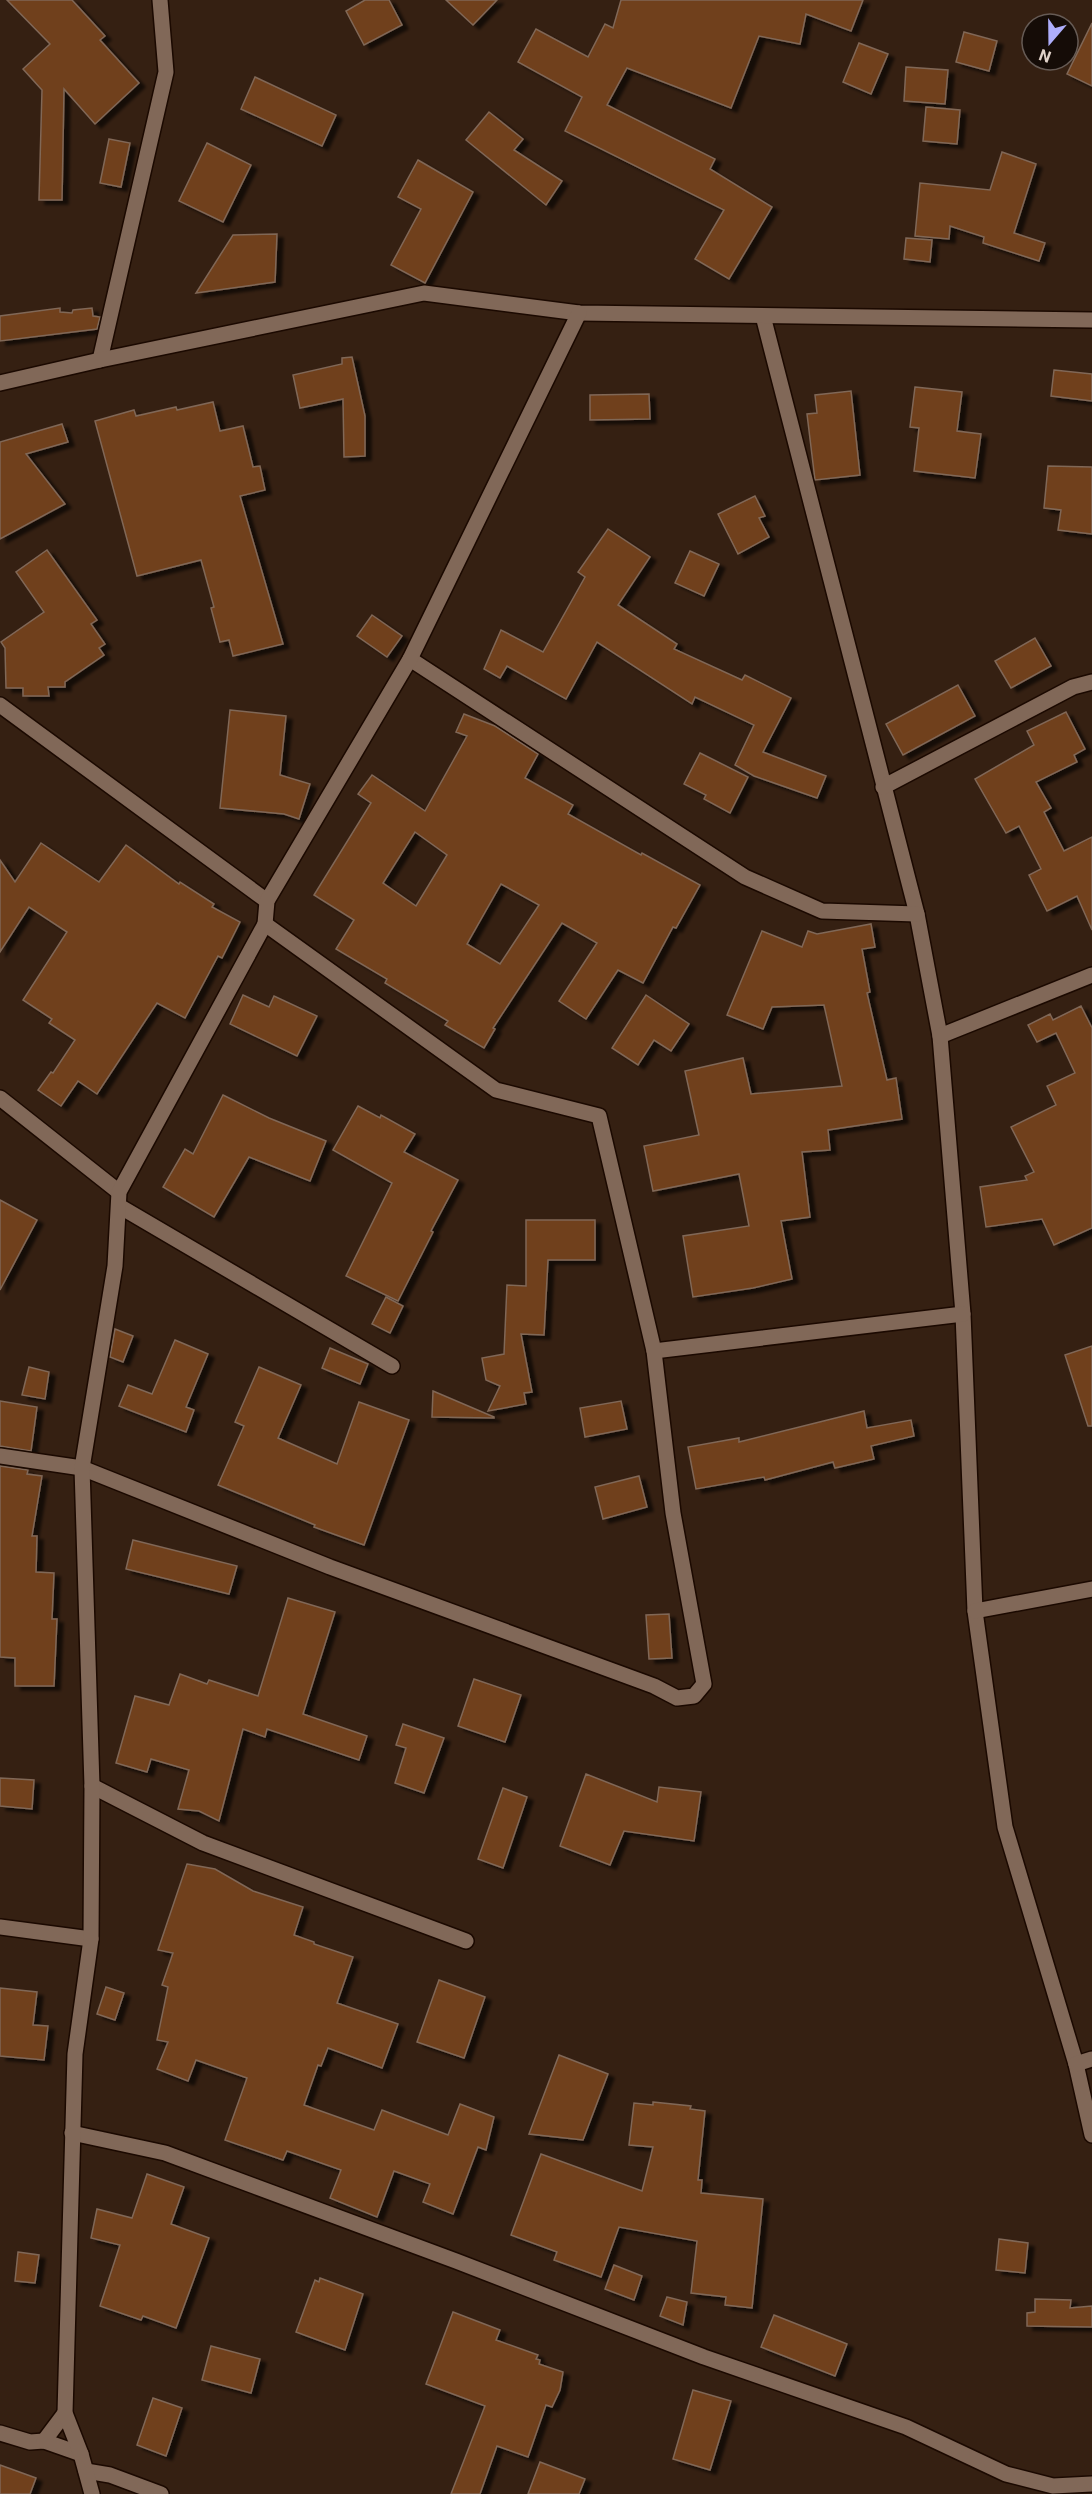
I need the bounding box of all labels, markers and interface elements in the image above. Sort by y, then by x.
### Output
north arrow [1020,12,1080,72]
text: N [1036,45,1054,66]

